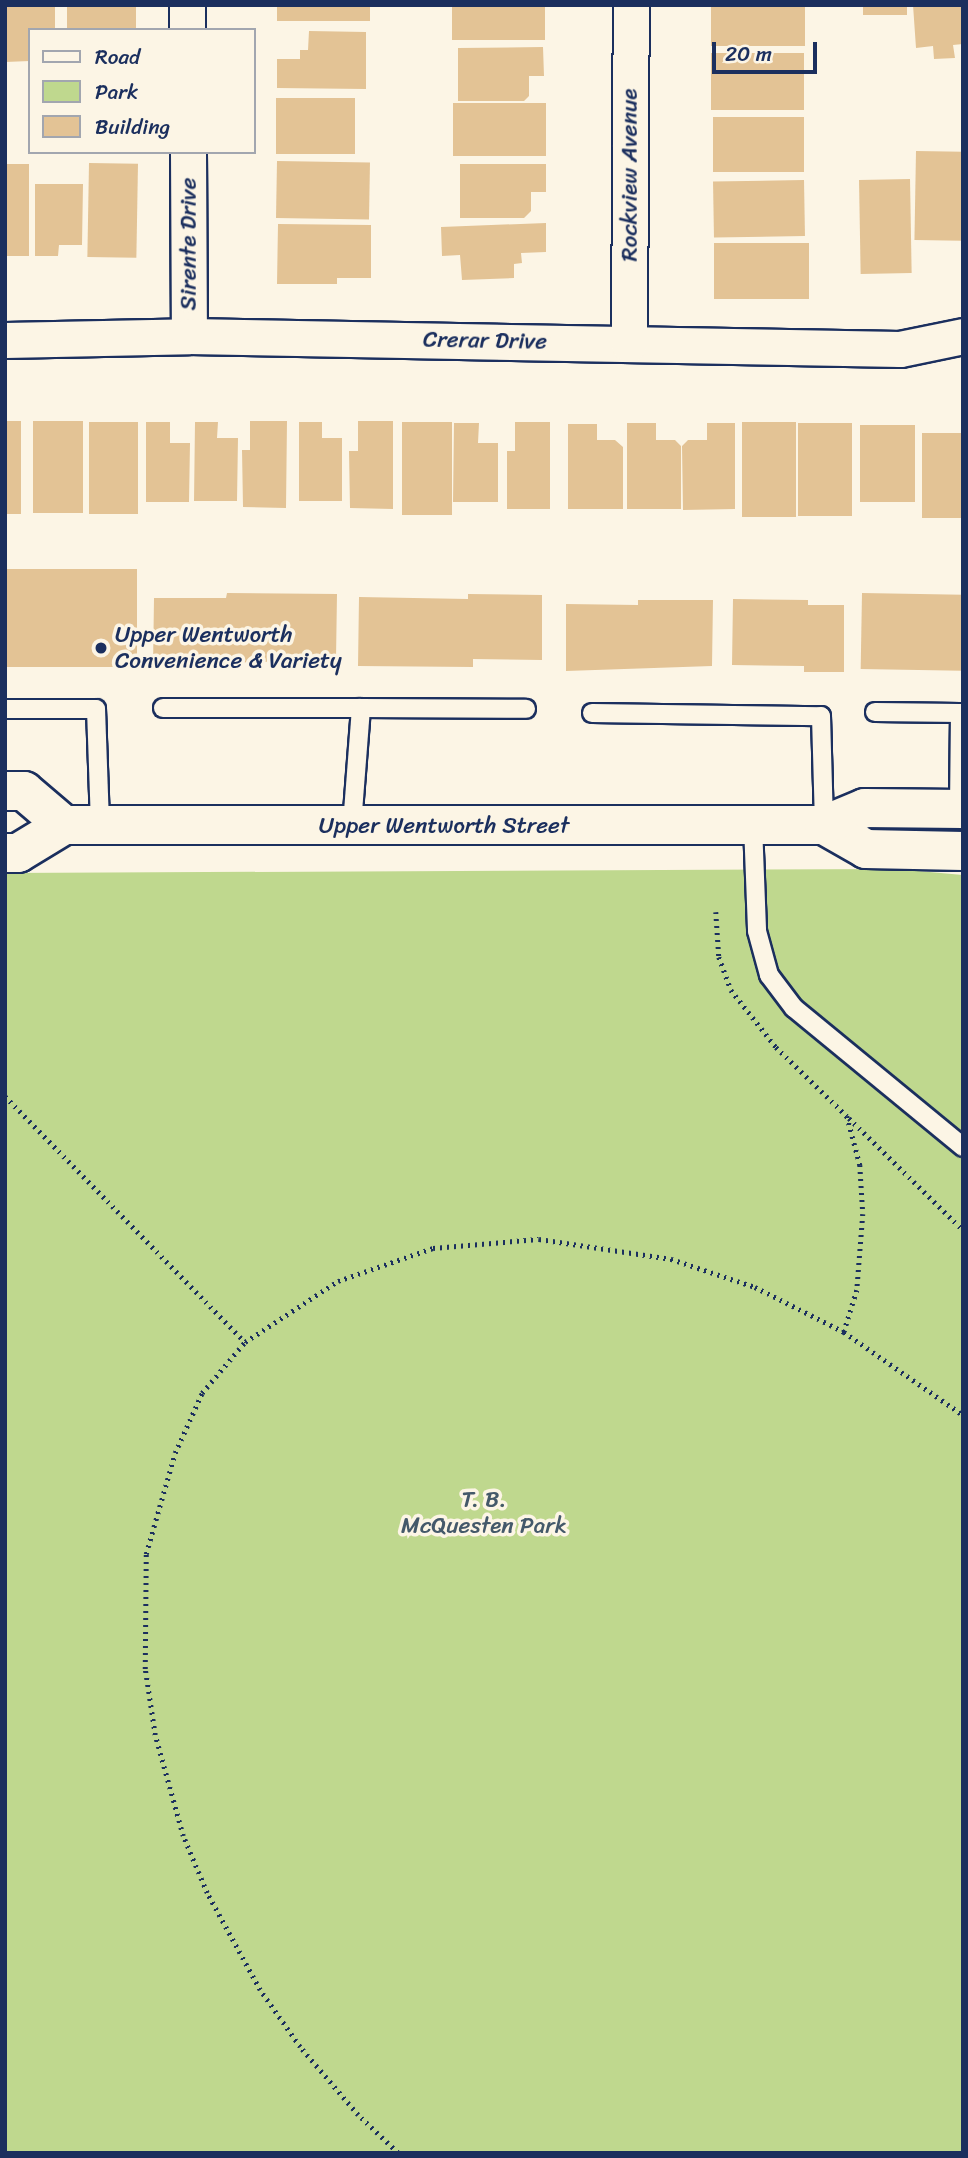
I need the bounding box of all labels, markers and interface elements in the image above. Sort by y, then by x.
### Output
legend [28,28,256,154]
scale bar [716,28,821,72]
text: 20 m [725,35,772,73]
text: Road [95,38,140,76]
text: Park [95,73,138,111]
street label: Rockview Avenue [616,89,644,261]
text: Building [95,108,170,146]
street label: Sirente Drive [175,178,203,310]
street label: Crerar Drive [423,326,547,356]
place label: Upper Wentworth Convenience & Variety [115,621,341,675]
marker: Upper Wentworth Convenience & Variety [93,640,109,656]
street label: Upper Wentworth Street [319,812,569,840]
park label: T. B. McQuesten Park [401,1486,567,1540]

